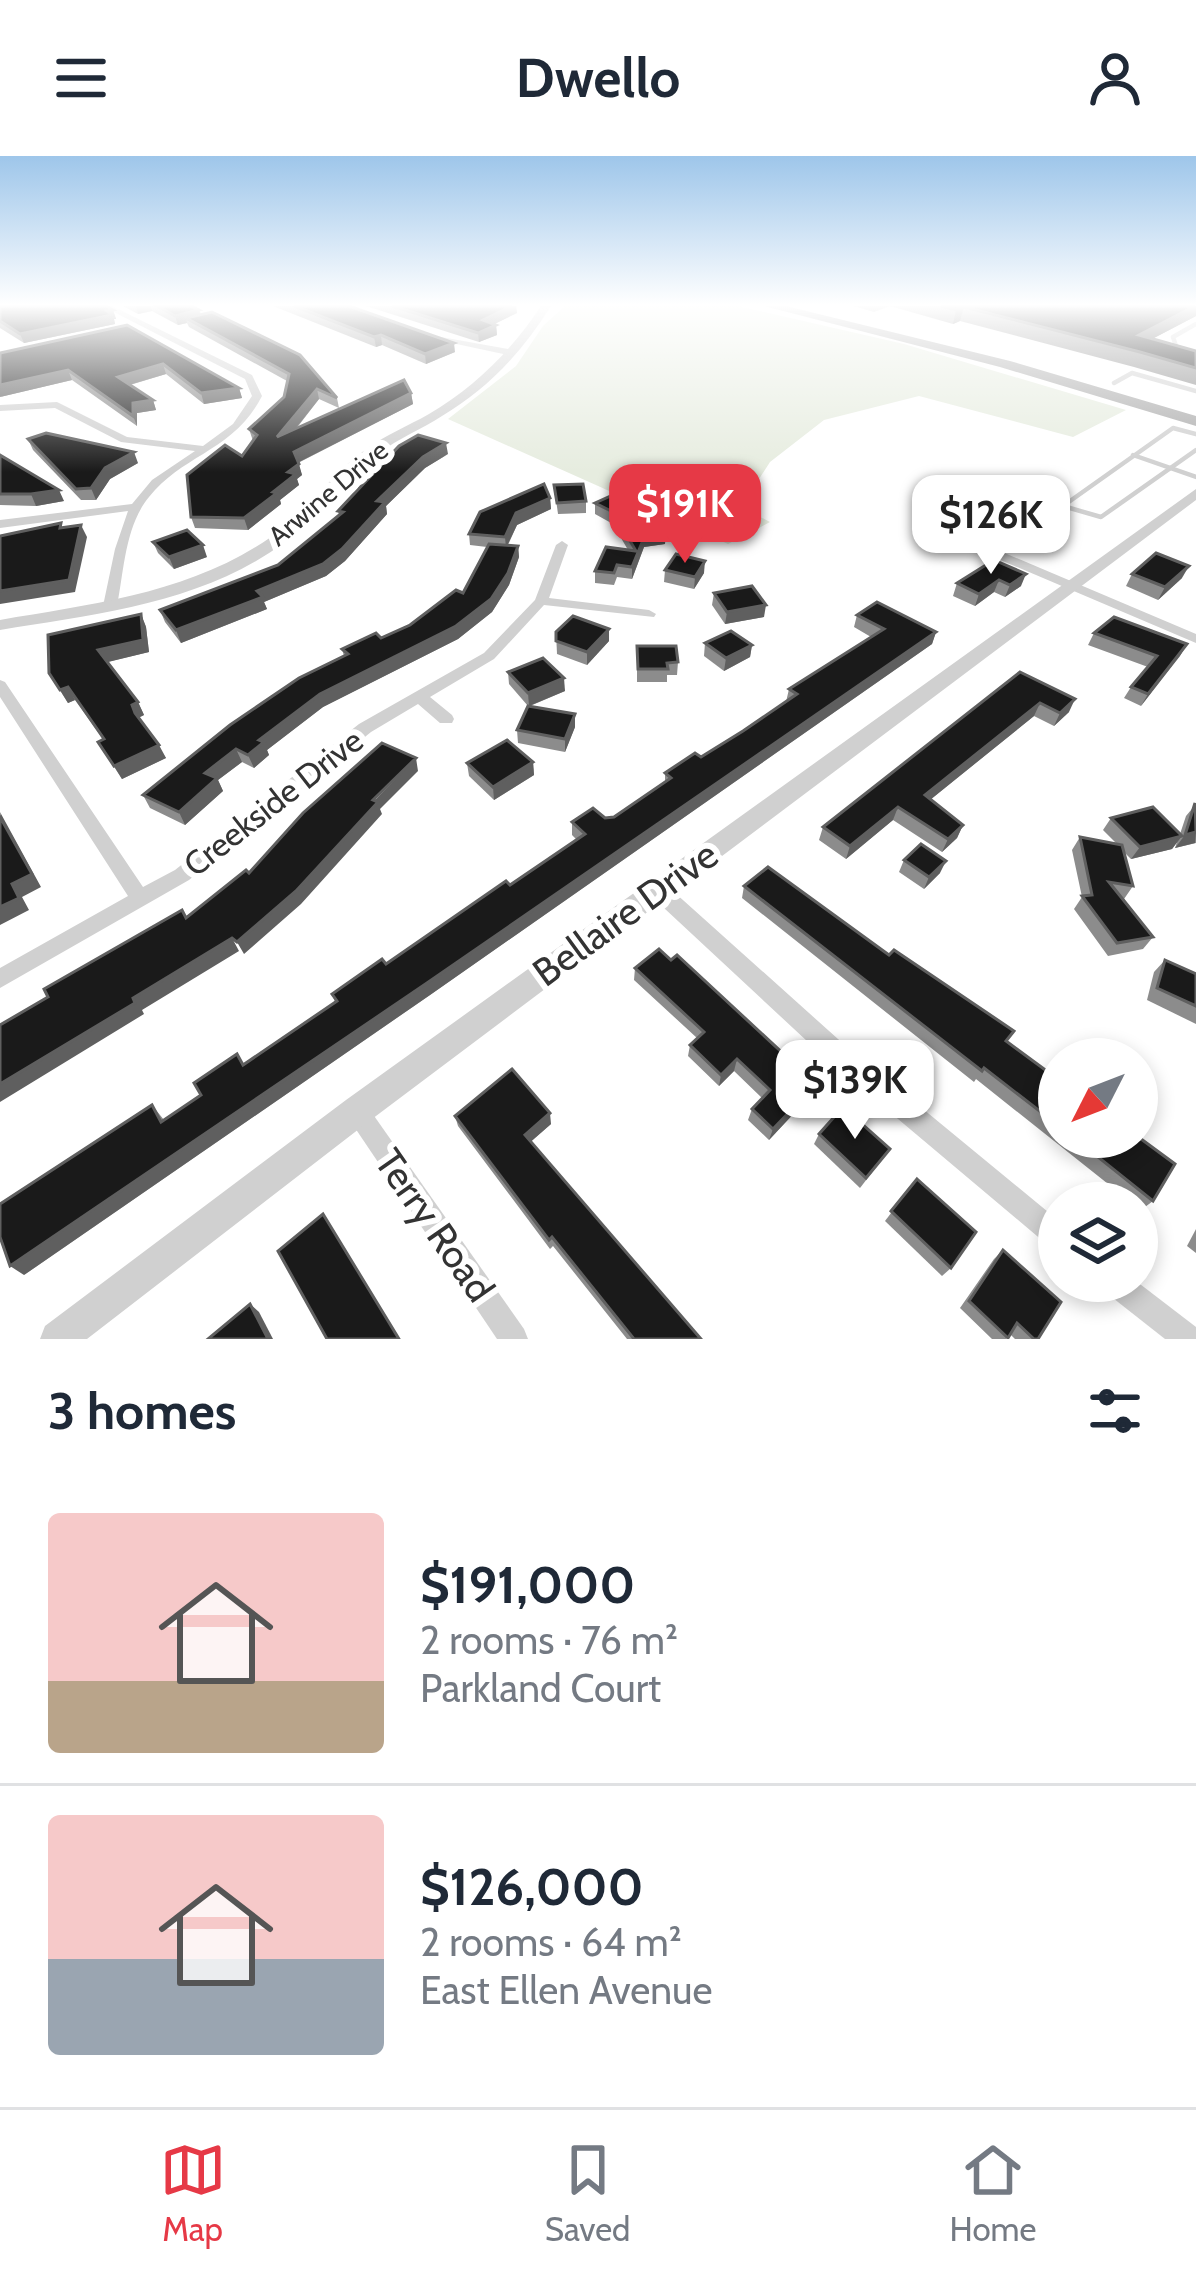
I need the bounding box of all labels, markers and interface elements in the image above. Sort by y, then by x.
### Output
icon: menu [48,45,114,111]
text: Dwello [516,45,680,111]
icon: person [1082,45,1148,111]
street label: Arwine Drive [261,433,395,553]
pin: $191K [601,464,769,566]
pin: $126K [907,475,1075,577]
text: $191K [636,479,734,527]
text: $126K [939,490,1043,538]
street label: Creekside Drive [176,720,370,884]
street label: Bellaire Drive [523,830,727,996]
north arrow [1038,1038,1158,1158]
map controls [1038,1038,1158,1302]
pin: $139K [771,1040,939,1142]
text: $139K [803,1055,907,1103]
street label: Terry Road [365,1139,505,1311]
button: layers [1038,1182,1158,1302]
icon: filters [1082,1378,1148,1444]
text: 3 homes [48,1380,236,1442]
text: $191,000 [420,1554,635,1616]
icon: home [144,1561,288,1705]
text: 2 rooms · 76 m² [420,1616,678,1664]
text: Parkland Court [420,1664,661,1712]
text: $126,000 [420,1856,643,1918]
icon: home [144,1863,288,2007]
text: 2 rooms · 64 m² [420,1918,682,1966]
text: East Ellen Avenue [420,1966,712,2014]
tab: Map [160,2137,226,2249]
tab: Saved [545,2137,630,2249]
tab: Home [950,2137,1036,2249]

